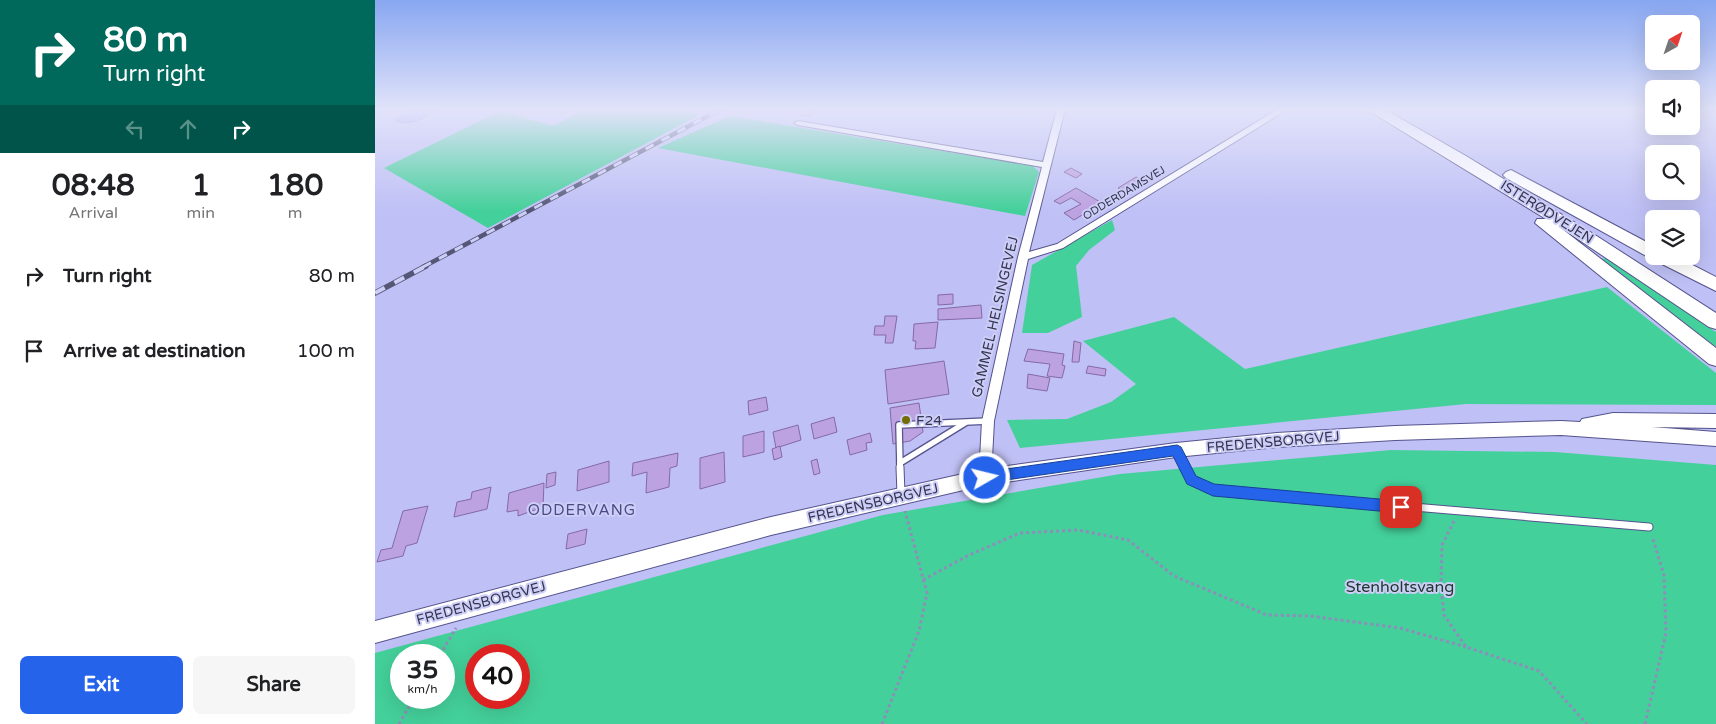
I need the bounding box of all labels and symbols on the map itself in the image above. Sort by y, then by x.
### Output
north arrow [1645,15,1700,70]
street label: ODDERDAMSVEJ [1080,163,1168,223]
street label: ISTERØDVEJEN [1497,177,1597,247]
street label: GAMMEL HELSINGEVEJ [968,235,1022,399]
place label: F24 [916,412,942,429]
marker: F24 [900,414,912,426]
street label: FREDENSBORGVEJ [1206,428,1340,456]
position arrow [958,451,1010,503]
street label: FREDENSBORGVEJ [806,480,940,526]
pin [1380,486,1422,528]
district label: ODDERVANG [528,501,636,519]
park label: Stenholtsvang [1346,577,1454,597]
street label: FREDENSBORGVEJ [414,578,548,628]
speed limit sign: 40 [465,644,530,709]

